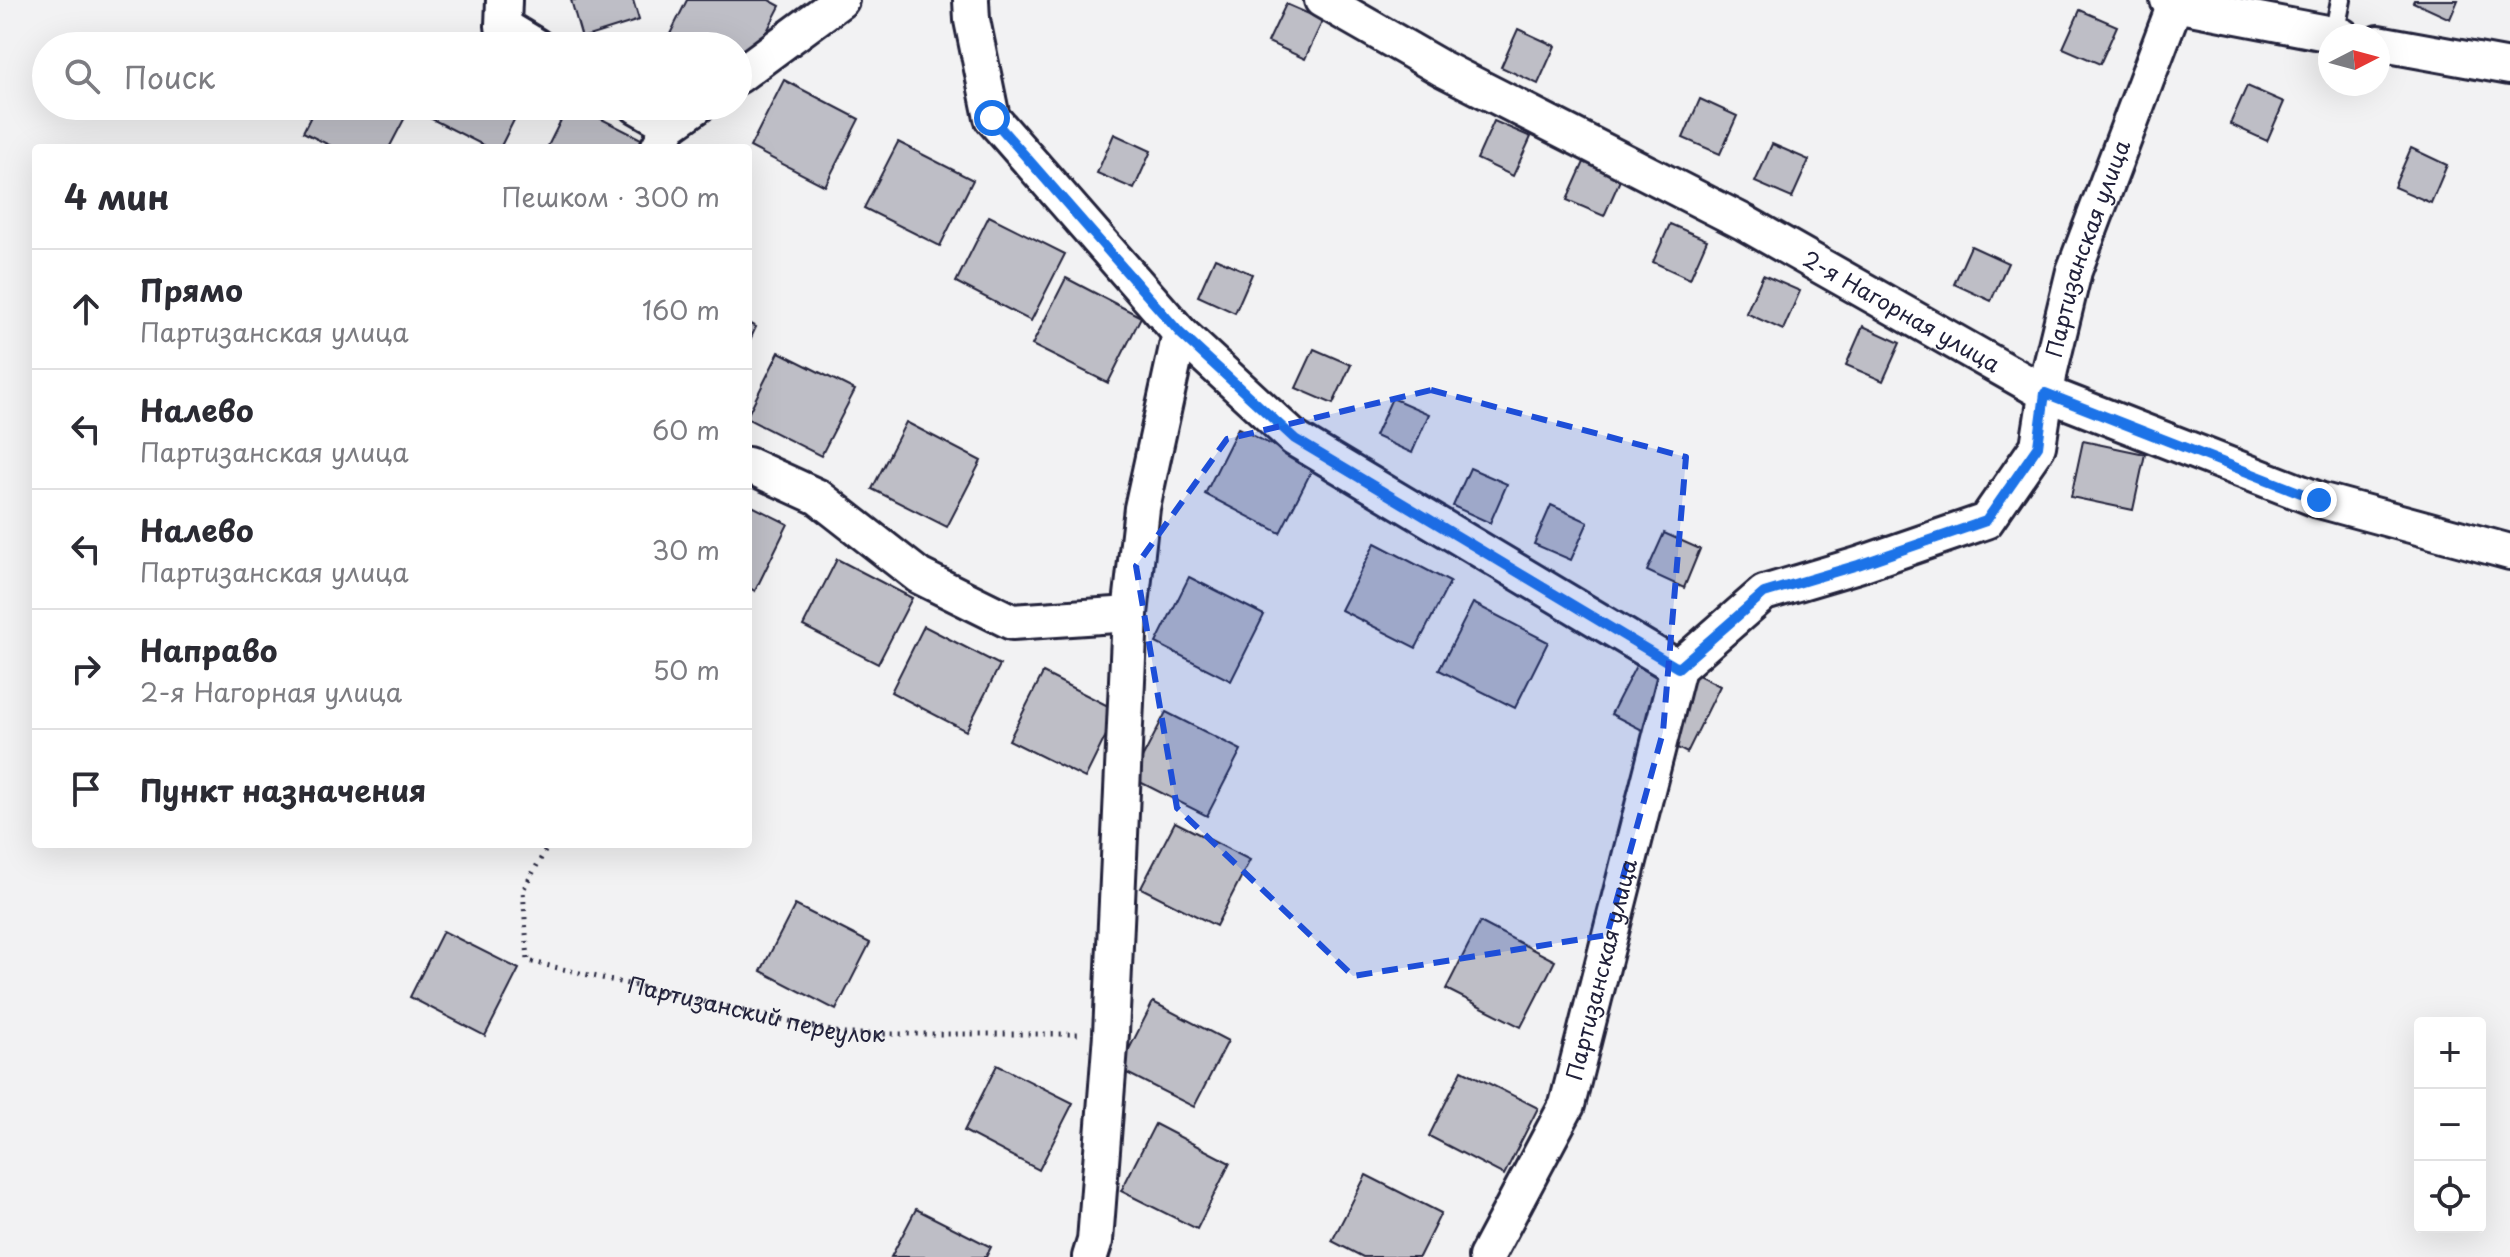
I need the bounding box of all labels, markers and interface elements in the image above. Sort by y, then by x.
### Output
north arrow [2318,24,2390,96]
search box [32,32,752,120]
icon: search [60,54,104,98]
text: Поиск [124,54,215,99]
route start [974,100,1010,136]
street label: Партизанская улица [2036,134,2137,361]
text: 4 мин [64,170,169,222]
text: Пешком · 300 m [502,177,720,216]
street label: 2-я Нагорная улица [1797,241,2007,379]
text: Прямо [140,267,243,312]
icon: ahead [64,287,108,331]
text: 160 m [642,290,720,329]
text: Партизанская улица [140,312,409,351]
text: Налево [140,387,254,432]
icon: left [64,407,108,451]
text: 60 m [652,410,720,449]
text: Партизанская улица [140,432,409,471]
route end [2301,482,2337,518]
text: Налево [140,507,254,552]
icon: left [64,527,108,571]
text: 30 m [652,530,720,569]
text: Партизанская улица [140,552,409,591]
text: Направо [140,627,278,672]
icon: right [64,647,108,691]
text: 50 m [653,650,720,689]
text: 2-я Нагорная улица [140,672,402,711]
icon: arrive [64,767,108,811]
text: Пункт назначения [140,767,426,812]
street label: Партизанская улица [1556,855,1644,1083]
street label: Партизанский переулок [625,967,886,1049]
map controls [2414,1017,2486,1233]
button: + [2414,1017,2486,1089]
button: − [2414,1089,2486,1161]
button: locate [2414,1161,2486,1233]

